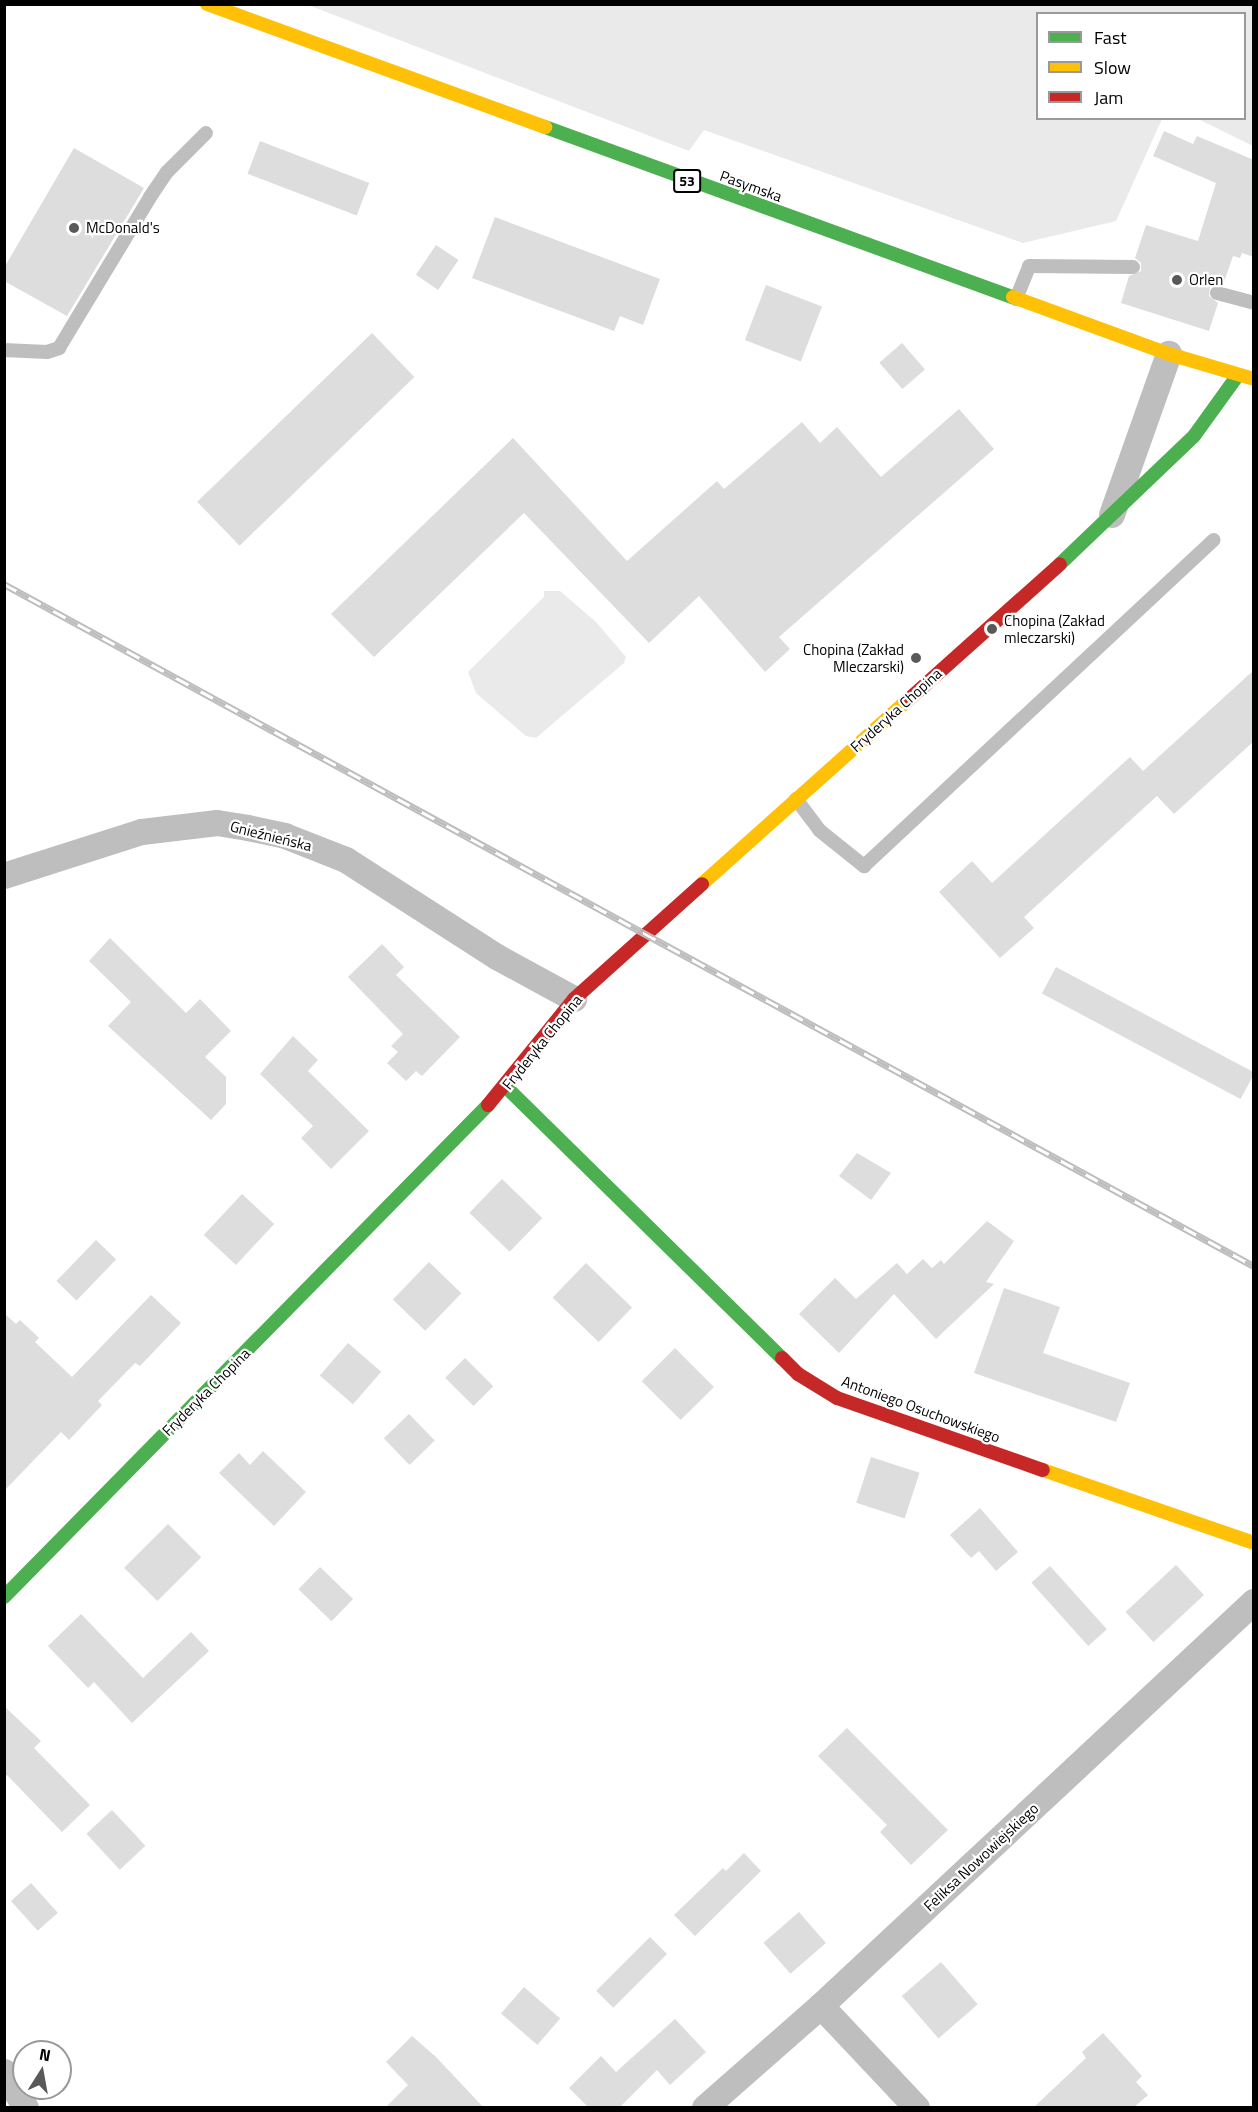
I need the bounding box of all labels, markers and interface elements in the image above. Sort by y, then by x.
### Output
legend [1036,12,1246,120]
text: Fast [1094,24,1127,51]
text: Slow [1094,54,1131,81]
text: Jam [1094,84,1123,111]
street label: Pasymska [718,166,784,206]
road number: 53 [672,170,702,192]
place label: McDonald's [86,219,160,237]
marker: McDonald's [67,221,81,235]
place label: Orlen [1189,271,1223,289]
marker: Orlen [1170,273,1184,287]
place label: Chopina (Zakład mleczarski) [1004,611,1105,646]
marker: Chopina (Zakład mleczarski) [985,622,999,636]
place label: Chopina (Zakład Mleczarski) [803,640,904,675]
marker: Chopina (Zakład Mleczarski) [909,651,923,665]
street label: Fryderyka Chopina [847,664,945,756]
street label: Gnieźnieńska [228,817,314,855]
street label: Fryderyka Chopina [498,991,586,1093]
street label: Fryderyka Chopina [158,1344,254,1440]
street label: Antoniego Osuchowskiego [839,1372,1003,1446]
street label: Feliksa Nowowiejskiego [920,1799,1042,1915]
north arrow [12,2040,72,2100]
text: N [37,2041,53,2067]

